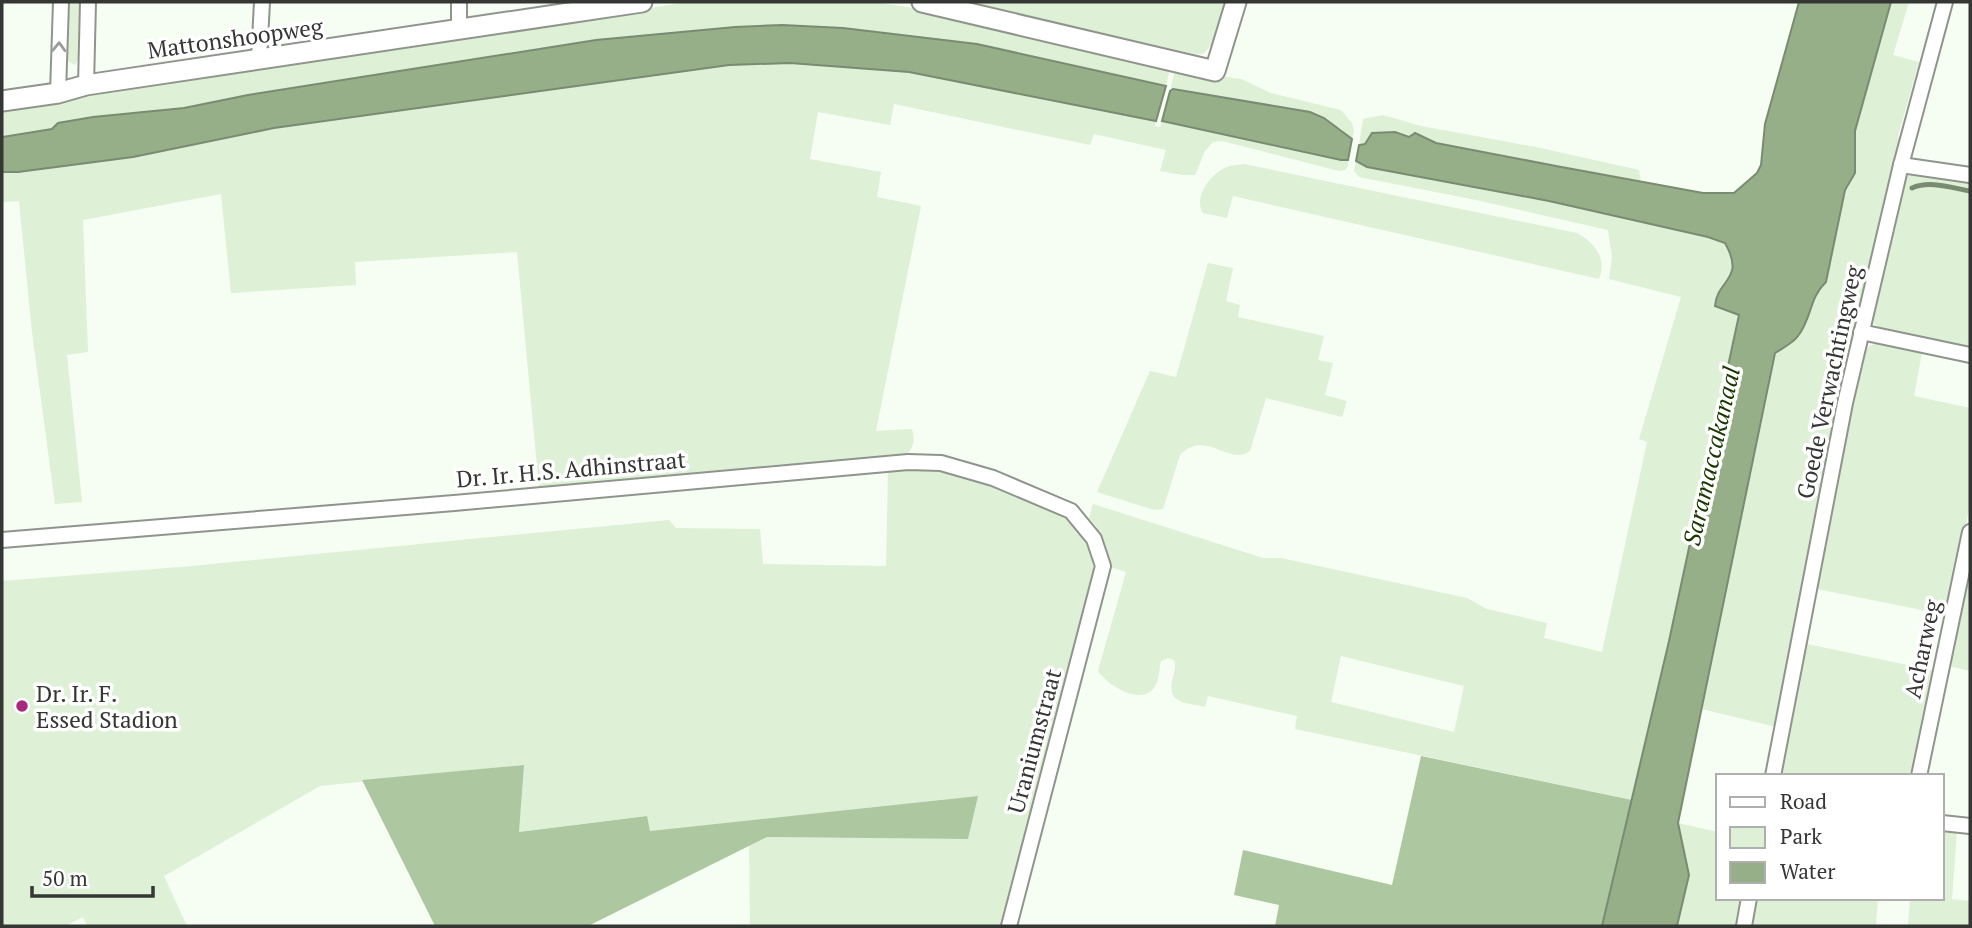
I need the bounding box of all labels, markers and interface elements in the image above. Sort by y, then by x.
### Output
street label: Mattonshoopweg [145,10,326,66]
one-way arrow [52,42,67,53]
street label: Goede Verwachtingweg [1789,262,1869,501]
water label: Saramaccakanaal [1675,363,1747,549]
street label: Dr. Ir. H.S. Adhinstraat [455,443,687,494]
street label: Acharweg [1896,596,1948,701]
street label: Uraniumstraat [1000,665,1068,817]
place label: Dr. Ir. F. Essed Stadion [36,678,178,735]
marker: Dr. Ir. F. Essed Stadion [14,698,30,714]
legend [1716,774,1944,900]
text: Road [1780,787,1827,815]
text: Park [1780,822,1822,850]
scale bar [32,855,152,899]
text: Water [1780,857,1835,885]
text: 50 m [42,864,88,892]

